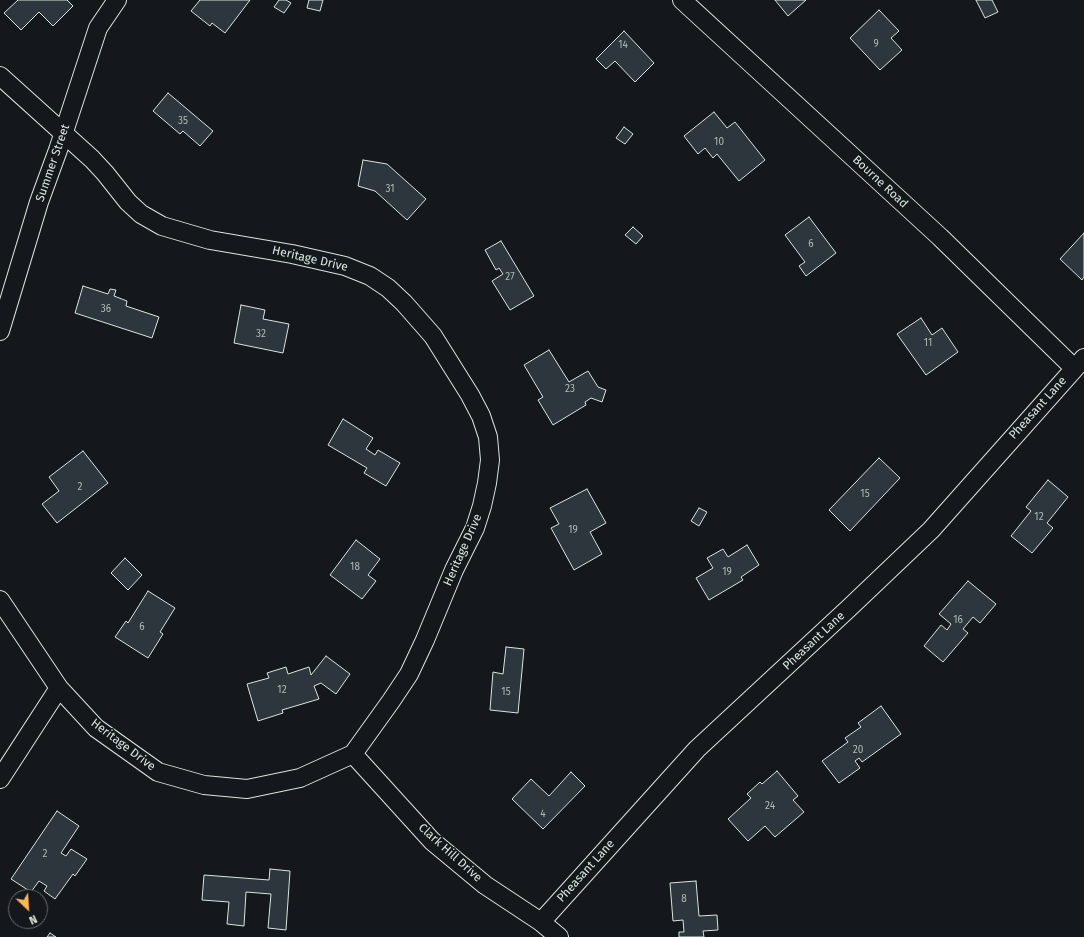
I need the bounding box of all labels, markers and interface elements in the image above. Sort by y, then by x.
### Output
house number: 9 [873,38,879,50]
house number: 14 [618,39,628,51]
house number: 35 [178,115,188,127]
street label: Summer Street [33,122,73,204]
house number: 10 [714,136,724,148]
street label: Bourne Road [849,153,911,211]
house number: 31 [385,183,395,195]
house number: 6 [808,238,814,250]
street label: Heritage Drive [271,243,349,275]
house number: 27 [505,271,515,283]
house number: 36 [101,303,111,315]
house number: 32 [256,328,266,340]
house number: 11 [924,337,932,349]
street label: Pheasant Lane [1006,374,1070,442]
house number: 23 [565,383,575,395]
house number: 2 [78,481,82,493]
house number: 15 [860,488,870,500]
house number: 12 [1034,511,1044,523]
street label: Heritage Drive [441,512,485,588]
house number: 19 [568,524,578,536]
house number: 18 [350,561,360,573]
house number: 19 [722,566,732,578]
street label: Pheasant Lane [780,609,848,673]
house number: 16 [953,614,963,626]
house number: 6 [139,621,145,633]
house number: 12 [277,684,287,696]
house number: 15 [501,686,511,698]
street label: Heritage Drive [88,716,158,774]
house number: 20 [853,744,863,756]
house number: 24 [765,800,775,812]
house number: 4 [540,808,546,820]
street label: Clark Hill Drive [415,821,485,885]
street label: Pheasant Lane [554,837,618,905]
house number: 2 [43,848,47,860]
north arrow [8,889,48,929]
house number: 8 [681,893,687,905]
text: N [27,912,39,927]

